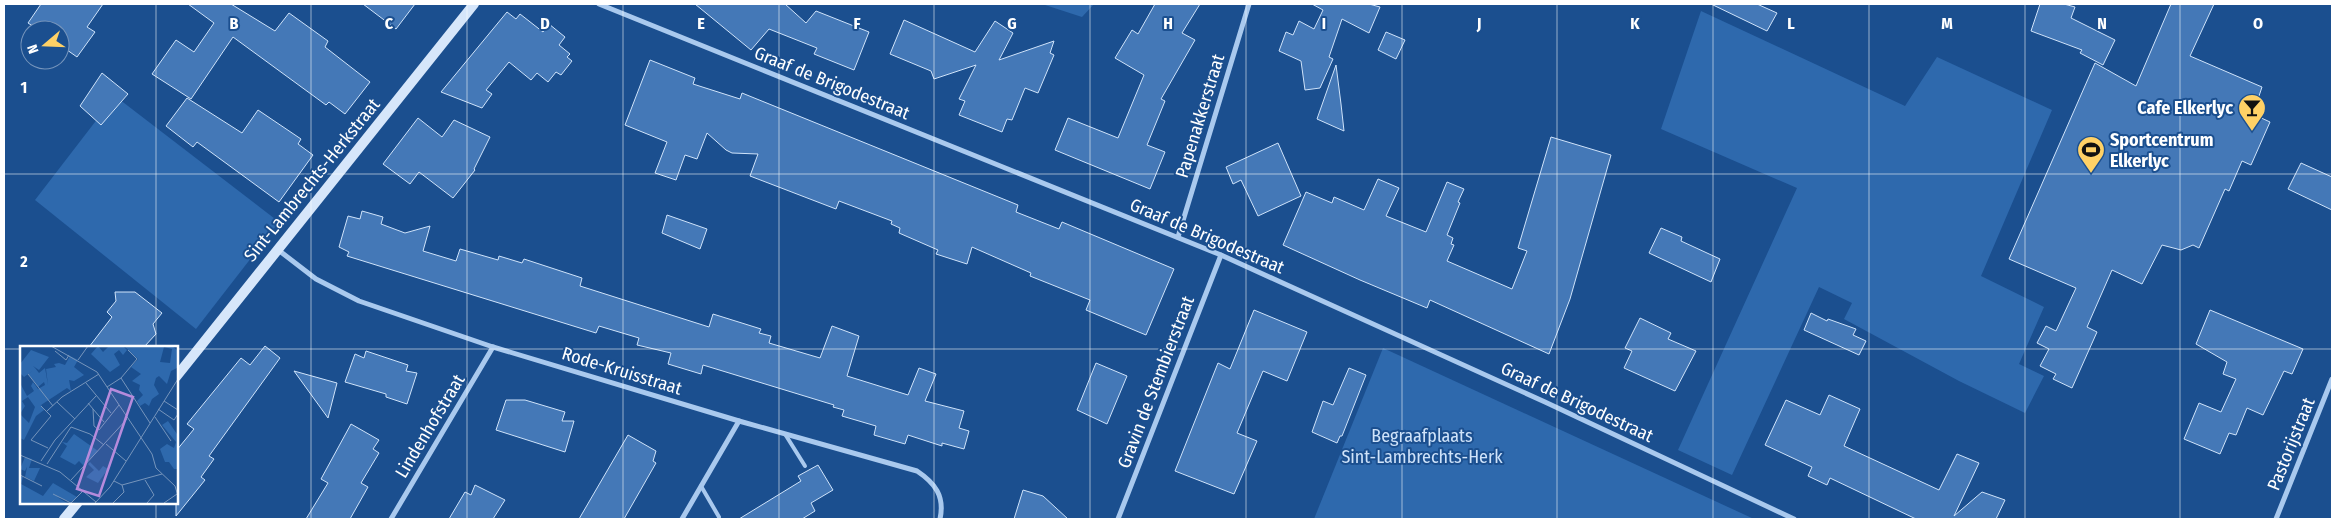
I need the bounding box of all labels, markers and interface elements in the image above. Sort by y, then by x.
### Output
text: B [230,14,239,33]
text: C [385,14,394,33]
text: D [540,14,550,33]
text: E [697,14,705,33]
text: F [853,14,861,33]
text: G [1007,14,1017,33]
text: H [1163,14,1173,33]
text: I [1322,14,1326,33]
text: J [1476,14,1481,33]
text: K [1630,14,1640,33]
text: L [1787,14,1795,33]
text: M [1941,14,1953,33]
text: N [2097,14,2107,33]
text: O [2253,14,2263,33]
north arrow [20,20,70,70]
text: N [24,42,43,56]
street label: Graaf de Brigodestraat [751,42,913,124]
street label: Papenakkerstraat [1171,51,1229,181]
text: 1 [21,78,27,97]
bar icon: Cafe Elkerlyc [2237,93,2267,132]
street label: Sint-Lambrechts-Herkstraat [239,94,385,266]
place label: Cafe Elkerlyc [2137,97,2233,119]
place label: Sportcentrum Elkerlyc [2110,129,2213,172]
sports icon: Sportcentrum Elkerlyc [2076,135,2106,174]
street label: Graaf de Brigodestraat [1126,194,1288,279]
text: 2 [19,252,28,271]
street label: Gravin de Stembierstraat [1113,293,1199,471]
street label: Rode-Kruisstraat [559,342,685,400]
inset map [20,346,178,503]
street label: Graaf de Brigodestraat [1497,357,1657,447]
street label: Lindenhofstraat [390,370,470,482]
street label: Pastorijstraat [2262,394,2320,494]
park label: Begraafplaats Sint-Lambrechts-Herk [1341,425,1503,468]

